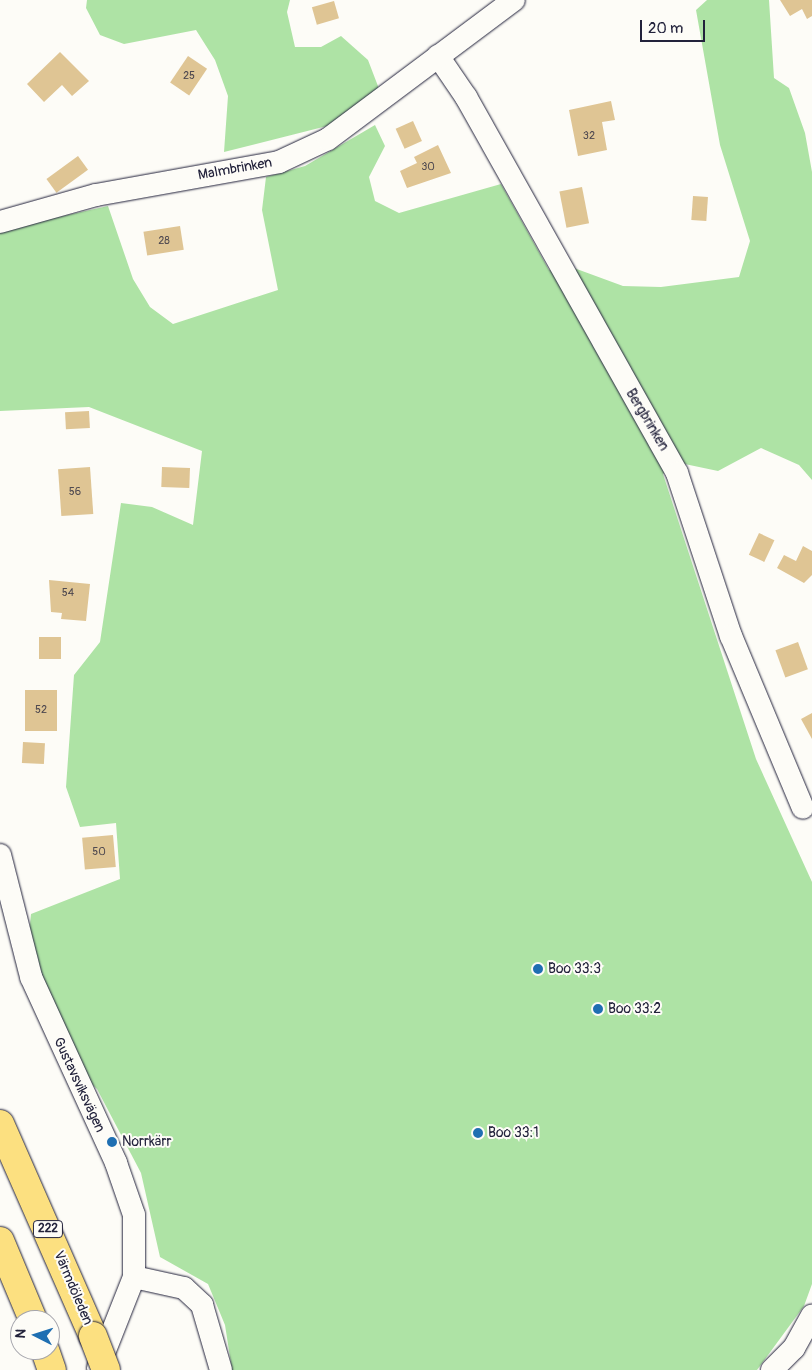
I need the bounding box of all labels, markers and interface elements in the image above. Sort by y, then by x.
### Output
scale bar [642,10,707,42]
text: 20 m [648,19,683,38]
house number: 25 [183,69,195,83]
house number: 32 [583,129,595,143]
street label: Malmbrinken [197,154,273,184]
house number: 30 [421,160,435,174]
house number: 28 [158,234,170,248]
street label: Bergbrinken [622,386,672,454]
house number: 56 [69,485,81,499]
house number: 54 [62,586,74,600]
house number: 52 [35,703,47,717]
house number: 50 [92,845,106,859]
place label: Boo 33:3 [548,961,601,977]
marker: Boo 33:3 [532,963,544,975]
place label: Boo 33:2 [608,1001,661,1017]
marker: Boo 33:2 [592,1003,604,1015]
street label: Gustavsviksvägen [50,1035,108,1135]
place label: Boo 33:1 [488,1125,539,1141]
marker: Boo 33:1 [472,1127,484,1139]
place label: Norrkärr [122,1134,171,1150]
marker: Norrkärr [106,1136,118,1148]
road number: 222 [32,1220,64,1238]
street label: Värmdöleden [50,1248,96,1328]
north arrow [10,1310,60,1360]
text: N [12,1328,29,1339]

